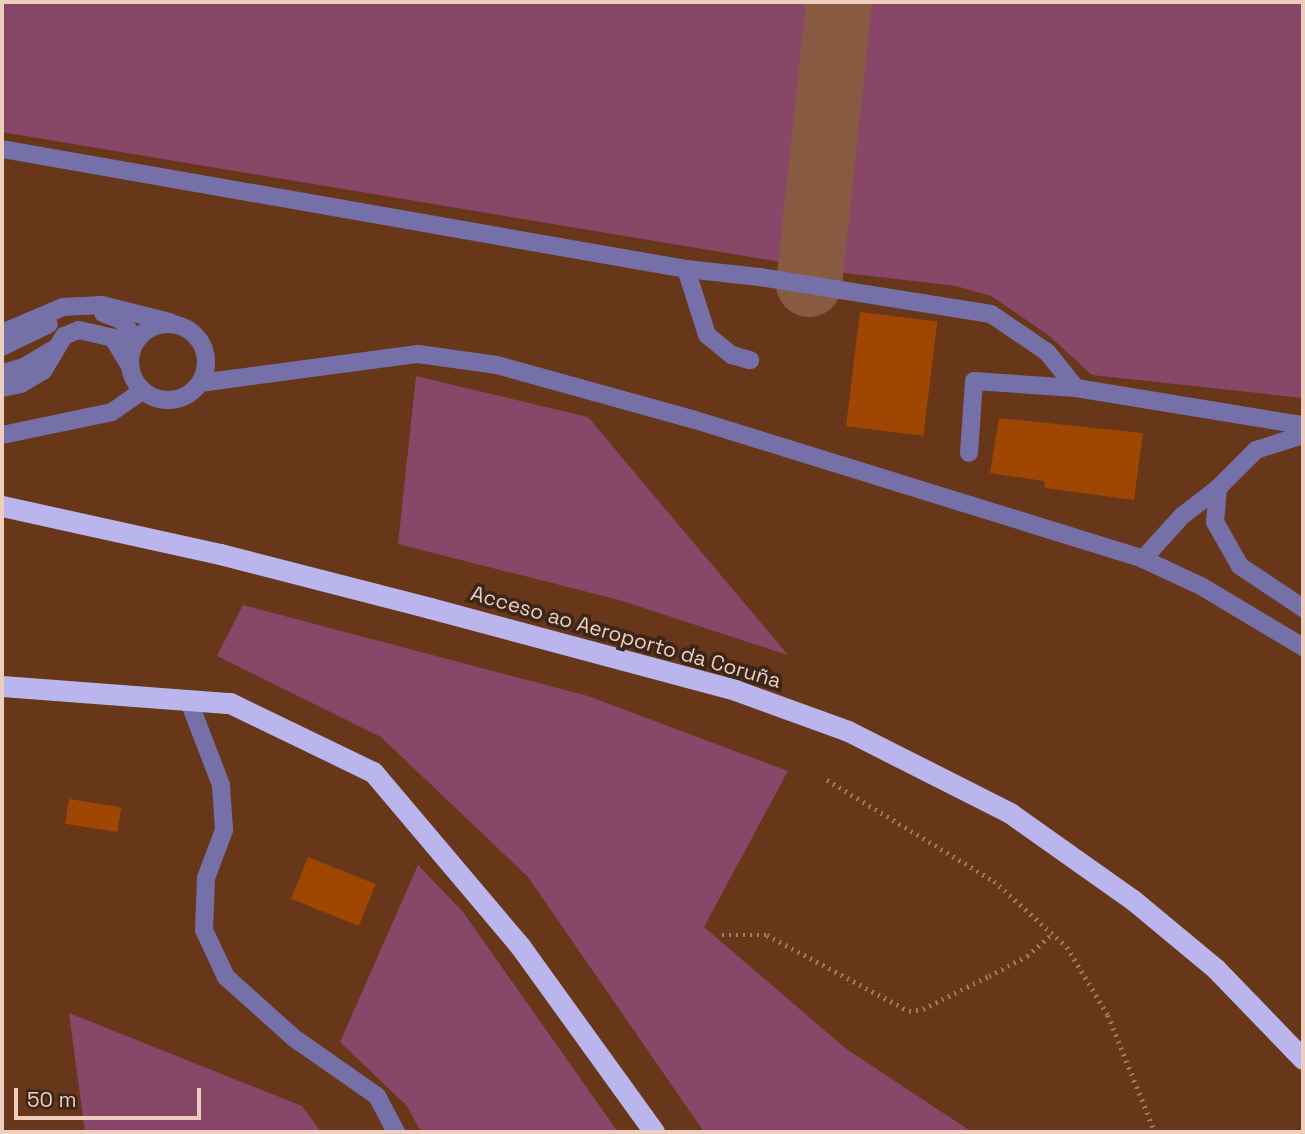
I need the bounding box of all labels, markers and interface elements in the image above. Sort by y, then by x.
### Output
street label: Acceso ao Aeroporto da Coruña [468,581,784,693]
scale bar [18,1074,205,1118]
text: 50 m [27,1086,77,1113]

